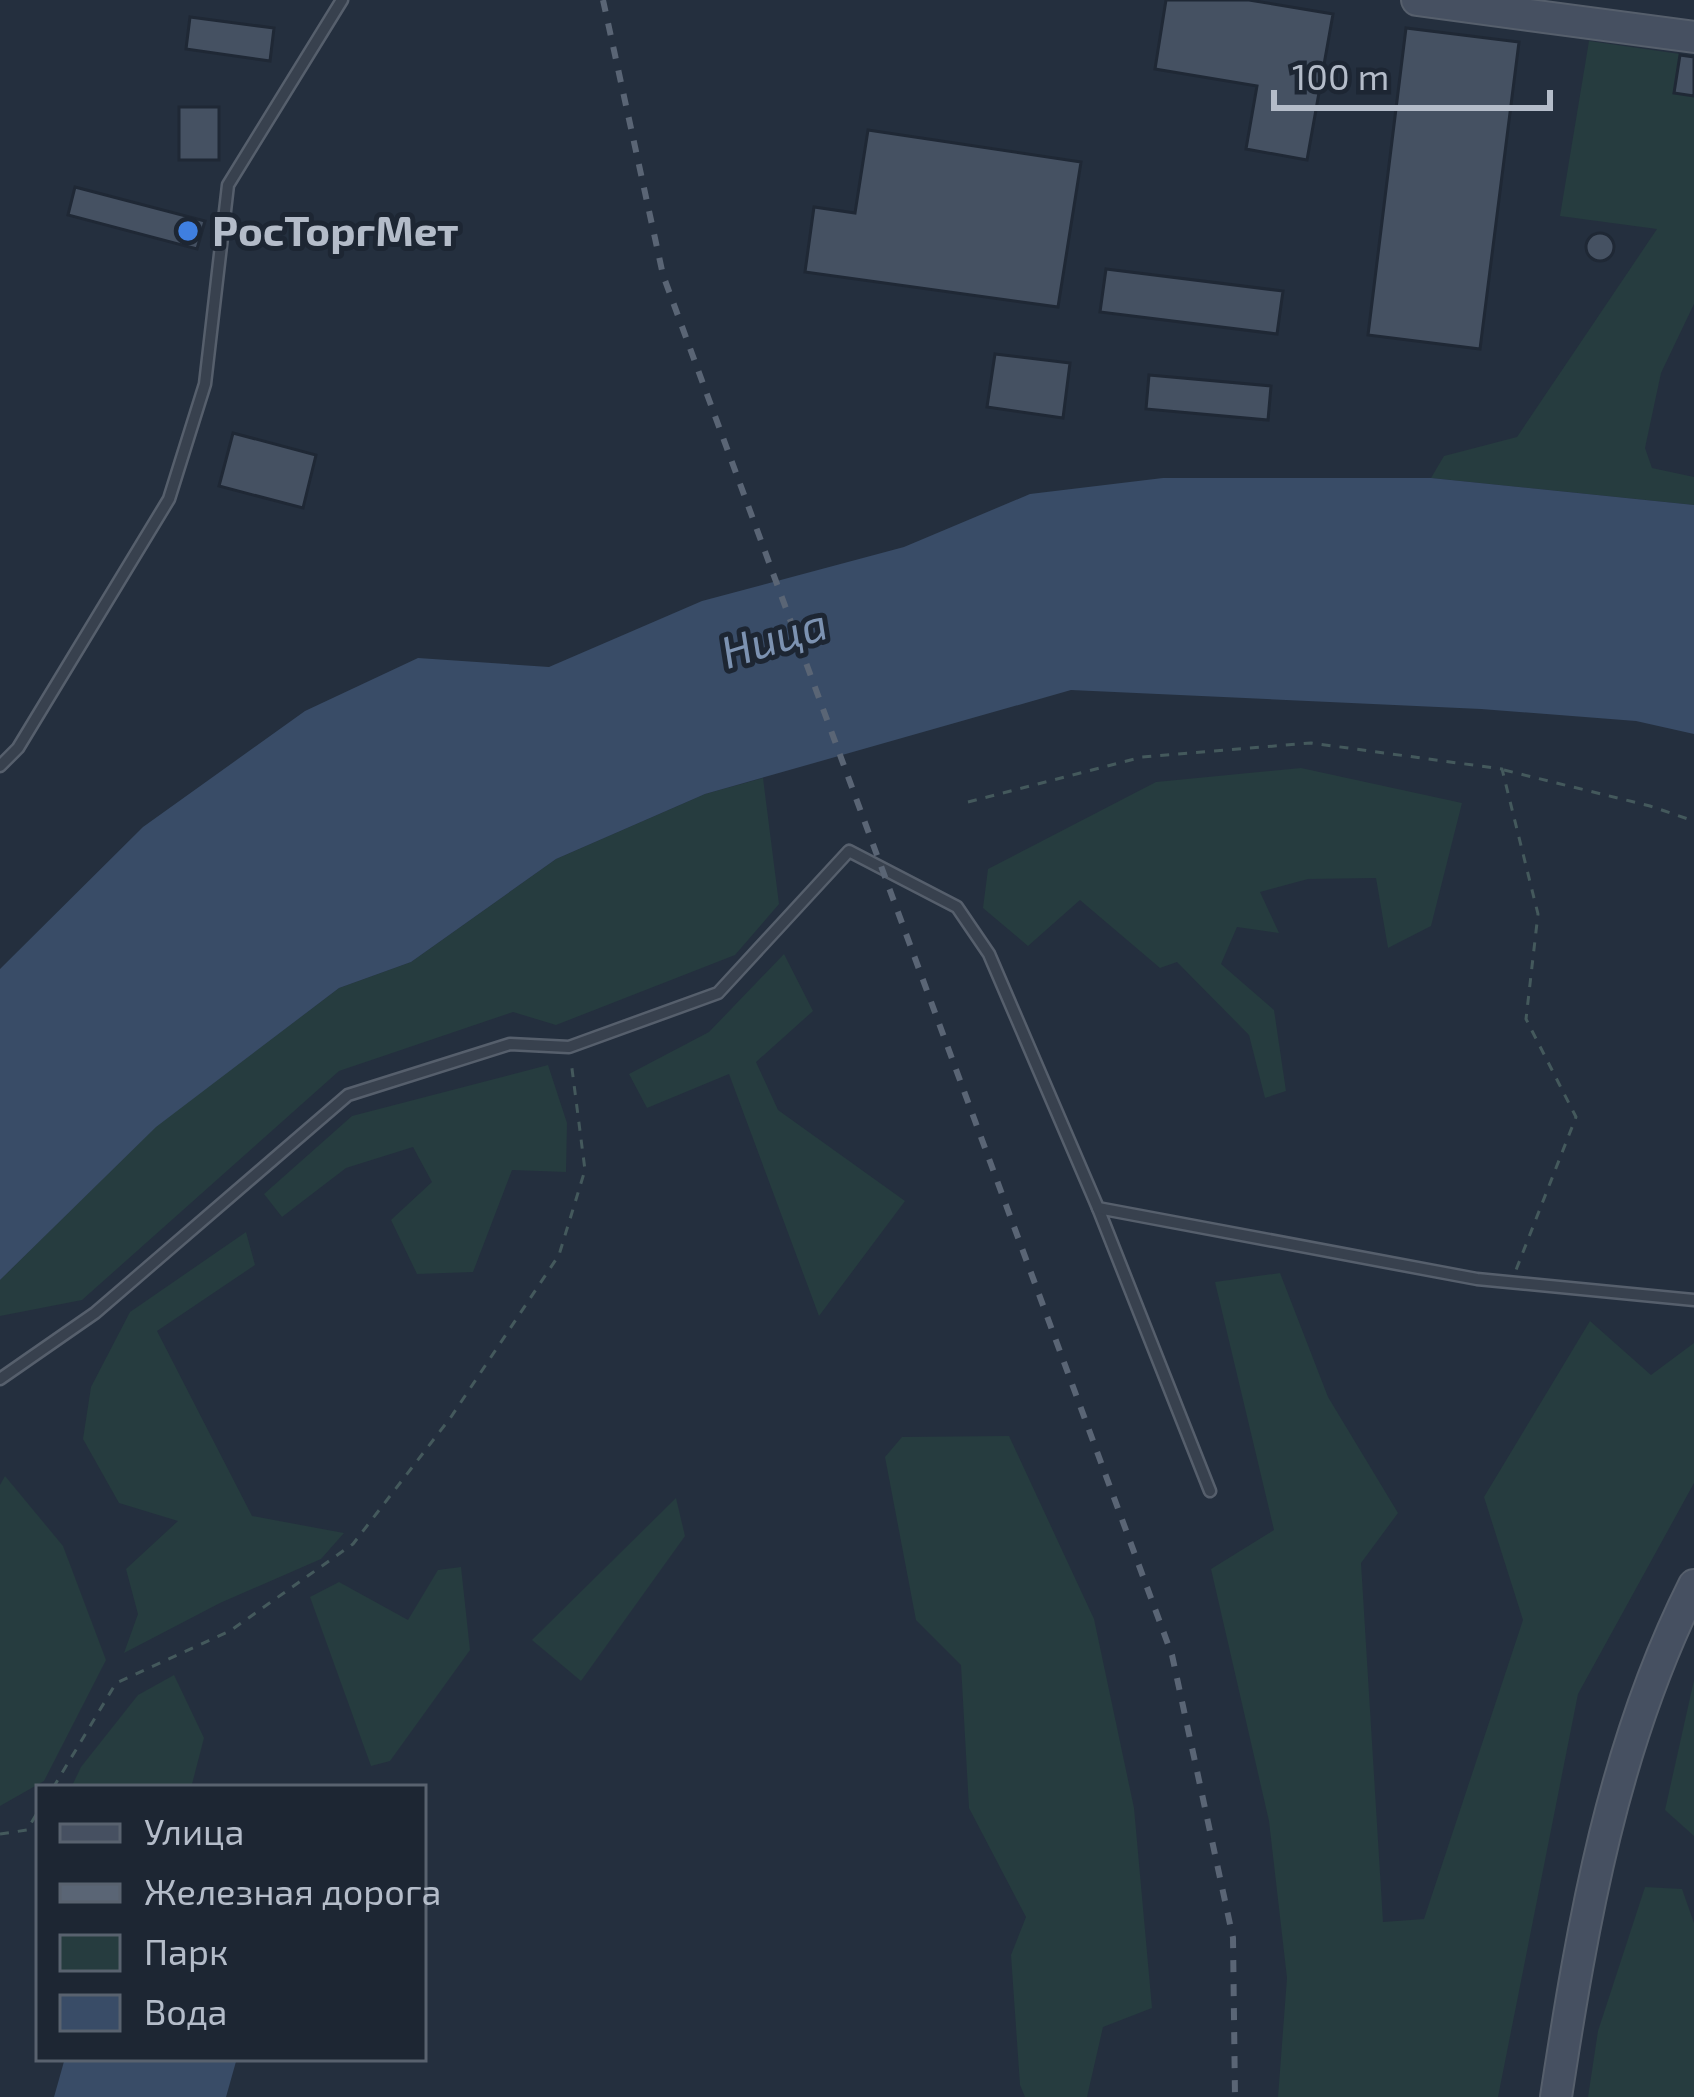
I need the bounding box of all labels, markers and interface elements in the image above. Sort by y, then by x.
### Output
scale bar [1274,36,1550,110]
text: 100 m [1292,54,1389,97]
place label: РосТоргМет [212,204,459,254]
marker: РосТоргМет [175,218,201,244]
water label: Ница [714,594,833,678]
legend [36,1785,426,2061]
text: Улица [144,1809,244,1852]
text: Железная дорога [144,1869,441,1912]
text: Парк [144,1929,228,1972]
text: Вода [144,1989,227,2032]

